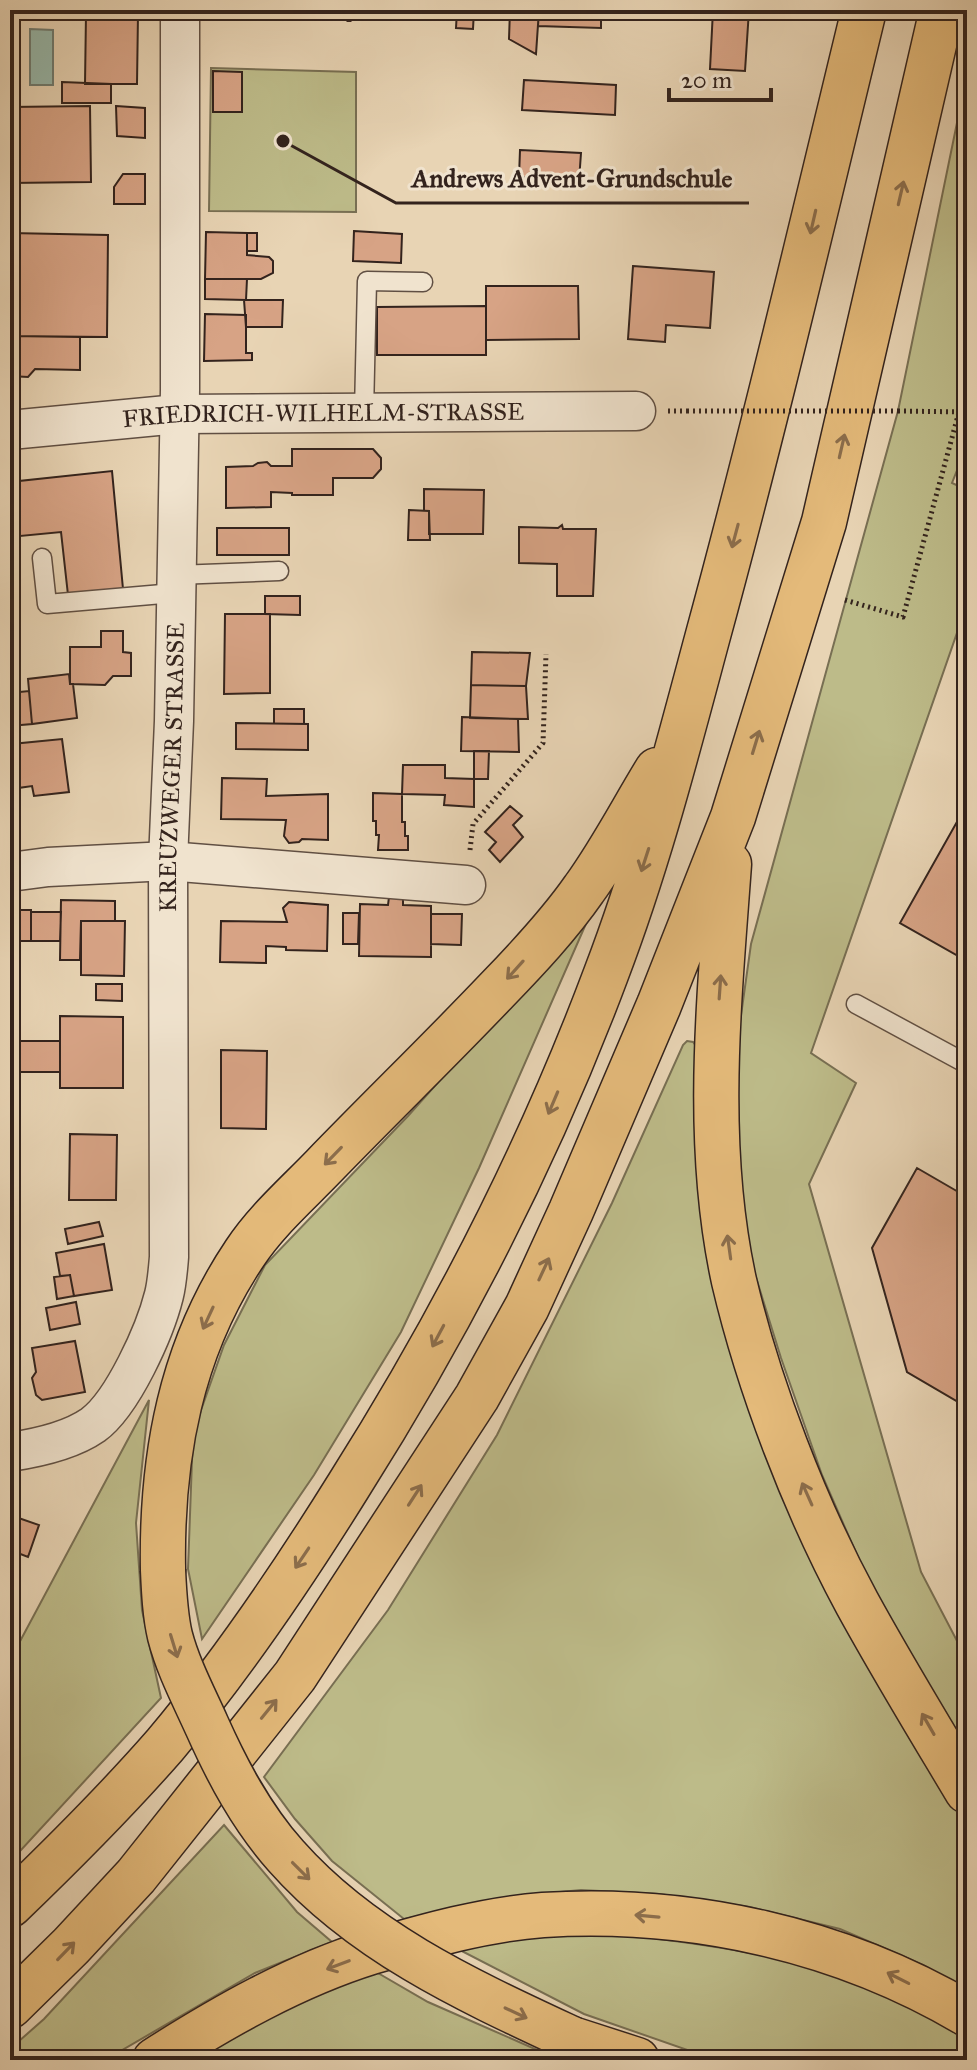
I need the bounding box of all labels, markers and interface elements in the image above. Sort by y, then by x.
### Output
scale bar [669,52,771,102]
text: 20 m [681,65,732,95]
callout: Andrews Advent-Grundschule [396,153,749,203]
text: Andrews Advent-Grundschule [410,162,732,194]
one-way arrow [894,181,909,206]
one-way arrow [804,209,819,234]
street label: FRIEDRICH-WILHELM-STRASSE [121,397,524,434]
one-way arrow [835,434,850,459]
one-way arrow [727,523,742,549]
street label: KREUZWEGER STRASSE [153,622,191,912]
one-way arrow [749,730,764,756]
one-way arrow [637,847,652,872]
one-way arrow [506,960,524,980]
one-way arrow [713,975,728,1001]
one-way arrow [544,1090,559,1115]
one-way arrow [324,1146,343,1166]
one-way arrow [721,1235,736,1260]
one-way arrow [537,1257,552,1281]
one-way arrow [200,1305,215,1329]
one-way arrow [430,1324,446,1347]
one-way arrow [798,1482,813,1507]
one-way arrow [407,1484,424,1506]
one-way arrow [294,1546,311,1568]
one-way arrow [167,1634,182,1659]
one-way arrow [260,1699,278,1720]
one-way arrow [920,1713,936,1736]
one-way arrow [291,1861,310,1880]
one-way arrow [634,1909,661,1924]
one-way arrow [56,1941,75,1961]
one-way arrow [326,1959,351,1973]
one-way arrow [887,1970,911,1985]
one-way arrow [504,2006,528,2021]

